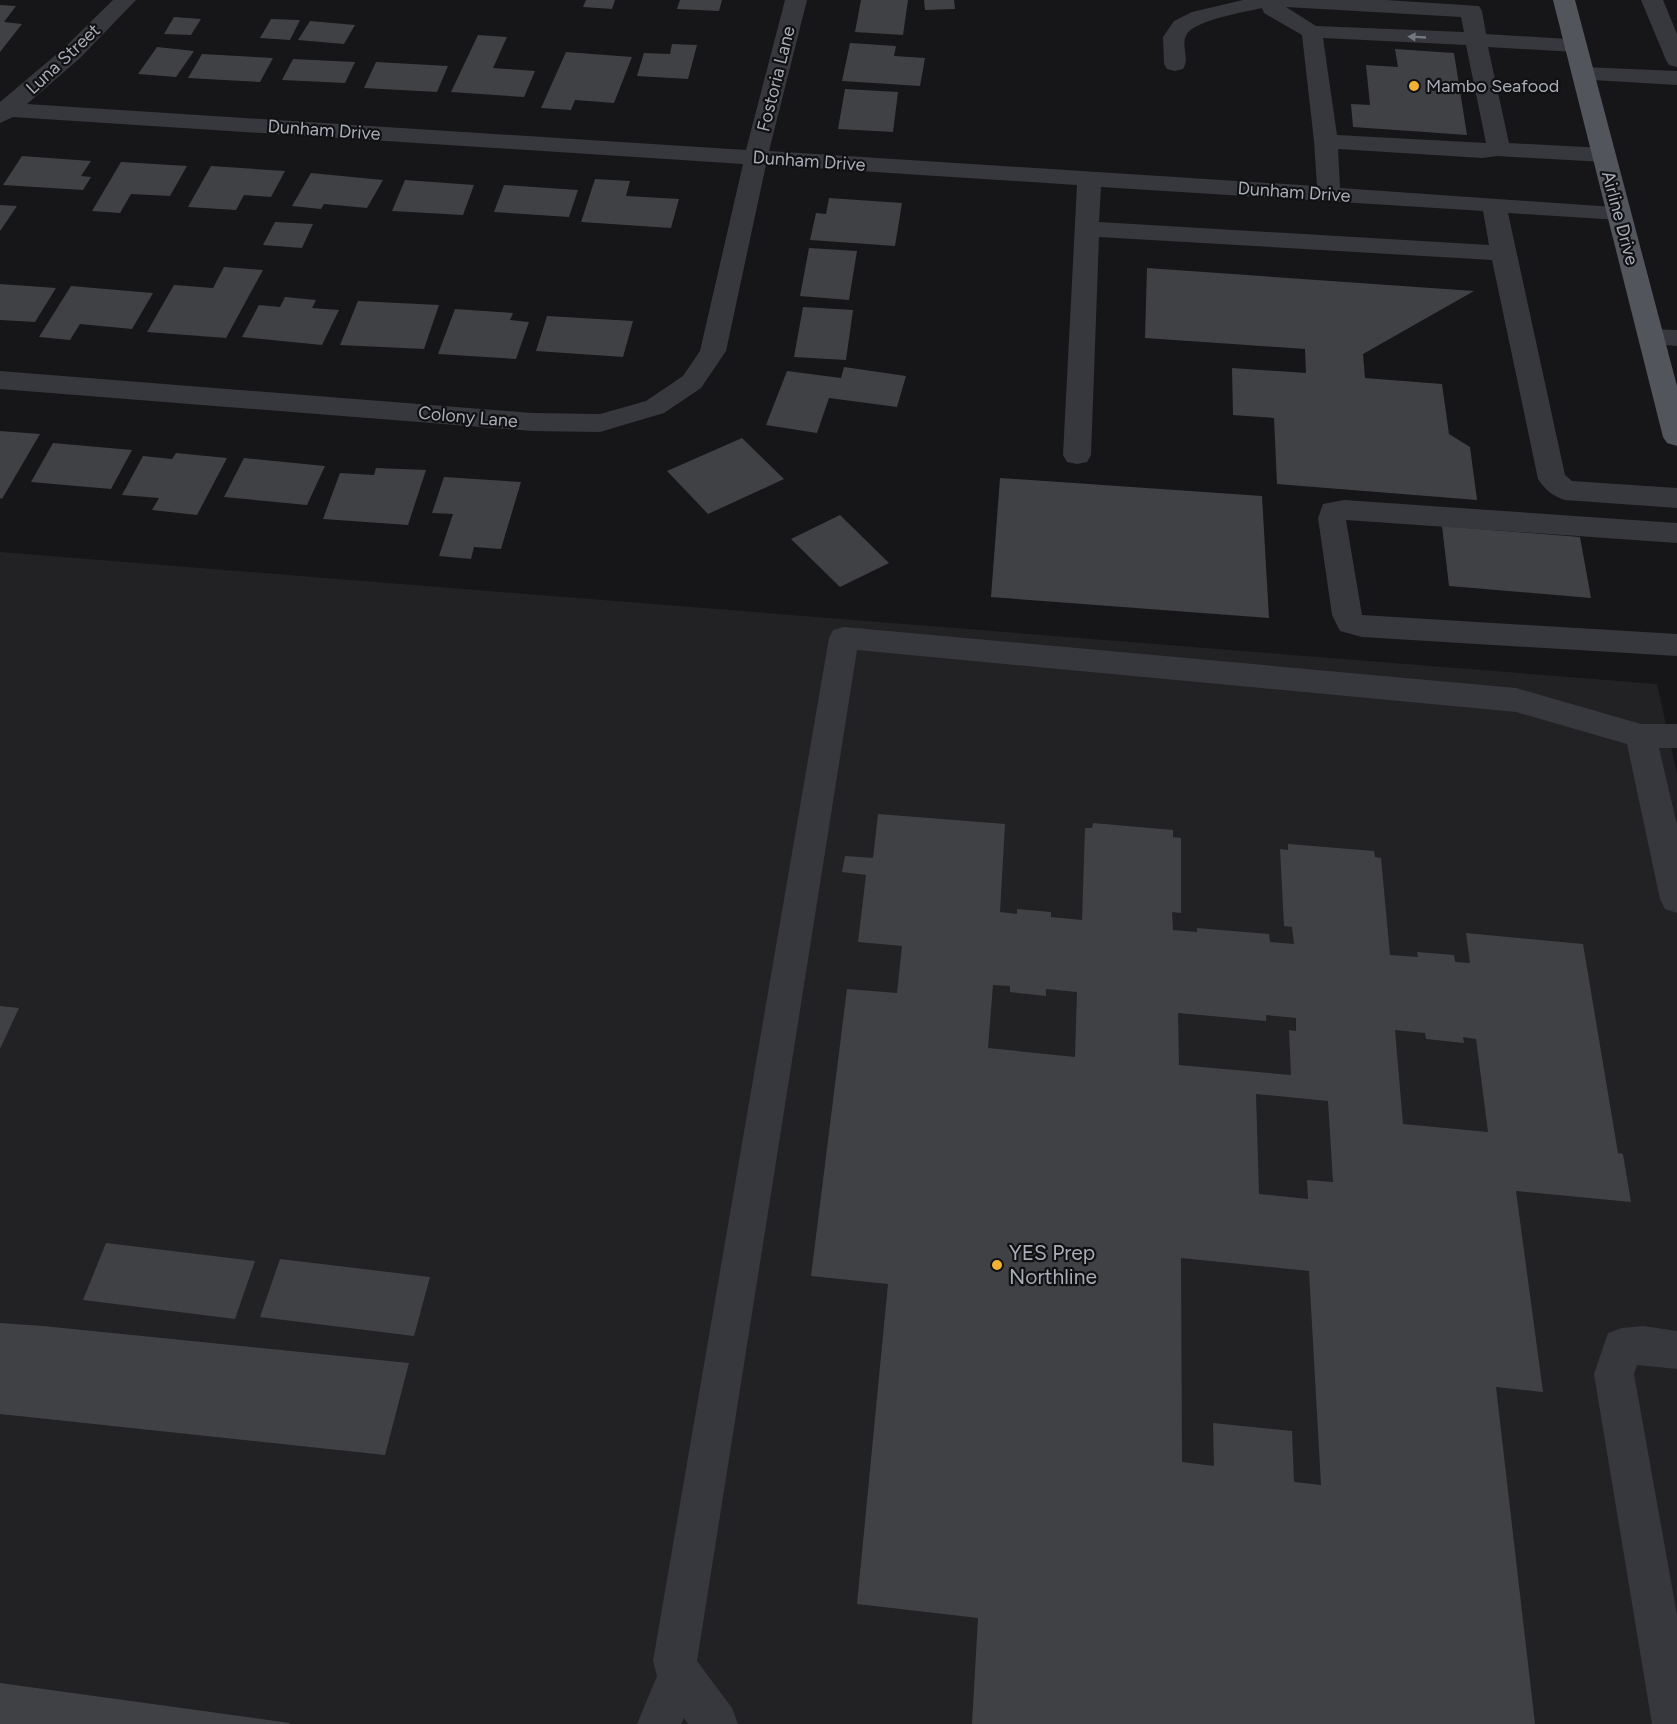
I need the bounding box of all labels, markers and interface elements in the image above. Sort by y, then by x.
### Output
street label: Luna Street [21,19,105,99]
street label: Fostoria Lane [752,24,800,134]
one-way arrow [1407,32,1426,41]
place label: Mambo Seafood [1426,75,1559,97]
marker: Mambo Seafood [1407,79,1421,93]
street label: Dunham Drive [267,115,381,145]
street label: Dunham Drive [752,146,866,176]
street label: Airline Drive [1597,169,1643,268]
street label: Dunham Drive [1237,177,1351,207]
street label: Colony Lane [417,402,519,432]
place label: YES Prep Northline [1009,1240,1097,1289]
marker: YES Prep Northline [990,1258,1004,1272]

